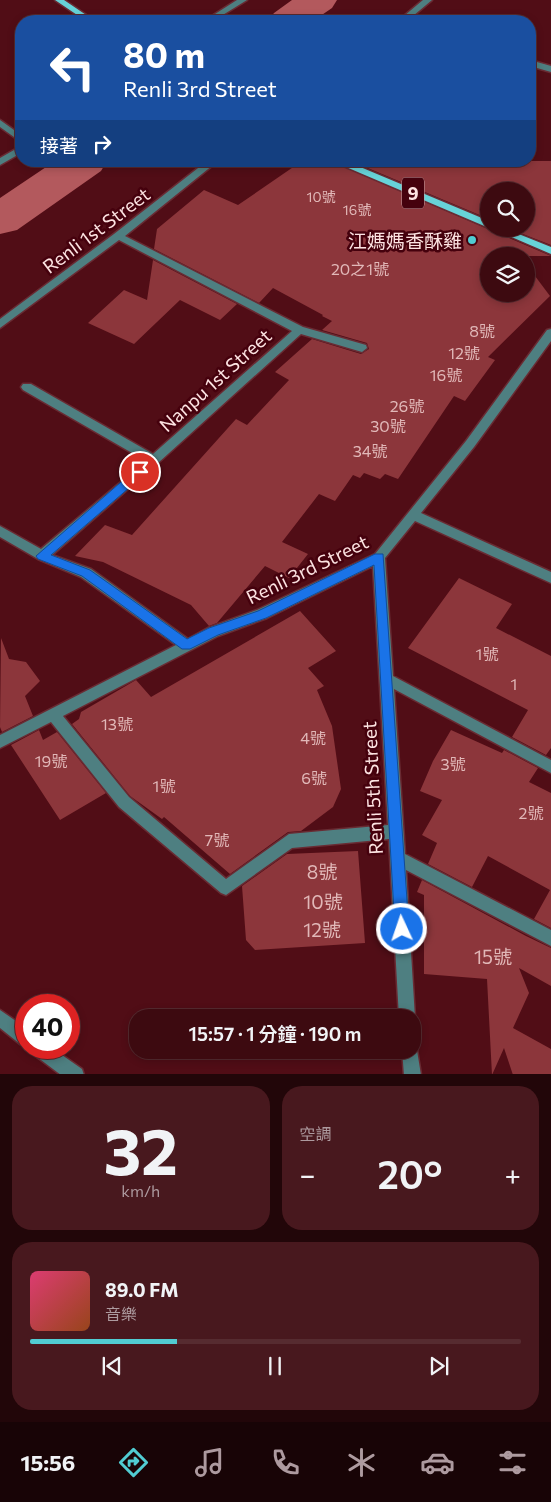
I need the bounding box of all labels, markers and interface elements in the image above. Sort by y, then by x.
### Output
text: 80 m [123,32,205,75]
icon: left [40,35,105,100]
text: Renli 3rd Street [123,75,277,102]
icon: right [88,130,116,158]
text: 接著 [40,134,78,157]
road number: 9 [402,178,424,208]
street label: Renli 1st Street [38,182,154,278]
map controls [480,182,535,302]
button: search [480,182,535,237]
house number: 10號 [306,188,336,205]
house number: 16號 [343,201,371,218]
place label: 江媽媽香酥雞 [348,229,462,252]
marker: 江媽媽香酥雞 [466,234,478,246]
button: layers [480,247,535,302]
house number: 20之1號 [331,259,389,278]
house number: 8號 [469,321,495,340]
street label: Nanpu 1st Street [154,324,276,436]
house number: 12號 [448,343,480,362]
house number: 16號 [430,365,462,384]
house number: 26號 [390,396,424,415]
house number: 30號 [370,416,406,435]
house number: 34號 [353,441,387,460]
pin [119,451,161,493]
icon: arrive [126,458,154,486]
street label: Renli 3rd Street [242,529,372,608]
house number: 1號 [476,644,498,663]
house number: 1 [511,674,517,693]
house number: 13號 [101,714,133,733]
street label: Renli 5th Street [357,721,387,855]
house number: 4號 [300,728,326,747]
house number: 19號 [35,751,67,770]
house number: 3號 [440,754,466,773]
house number: 6號 [301,768,327,787]
house number: 1號 [153,776,175,795]
house number: 2號 [519,803,543,822]
house number: 7號 [205,830,229,849]
house number: 8號 [307,860,337,883]
house number: 10號 [303,890,343,913]
position arrow [375,902,427,954]
house number: 12號 [303,918,341,941]
house number: 15號 [474,945,512,968]
speed limit sign: 40 [15,994,80,1059]
text: 15:57 · 1 分鐘 · 190 m [189,1022,361,1045]
text: 32 [104,1109,178,1188]
text: 空調 [300,1124,332,1143]
text: 20° [378,1150,442,1197]
text: − [300,1157,315,1191]
text: + [505,1157,521,1191]
text: km/h [121,1181,160,1200]
text: 89.0 FM [105,1278,179,1301]
text: 音樂 [105,1304,137,1323]
icon: previous [98,1352,126,1380]
icon: pause [261,1352,289,1380]
icon: next [425,1352,453,1380]
icon: directions [116,1445,151,1480]
icon: music [192,1445,227,1480]
icon: phone [268,1445,303,1480]
icon: climate [344,1445,379,1480]
icon: car [420,1445,455,1480]
icon: filters [495,1445,530,1480]
text: 15:56 [20,1449,75,1476]

